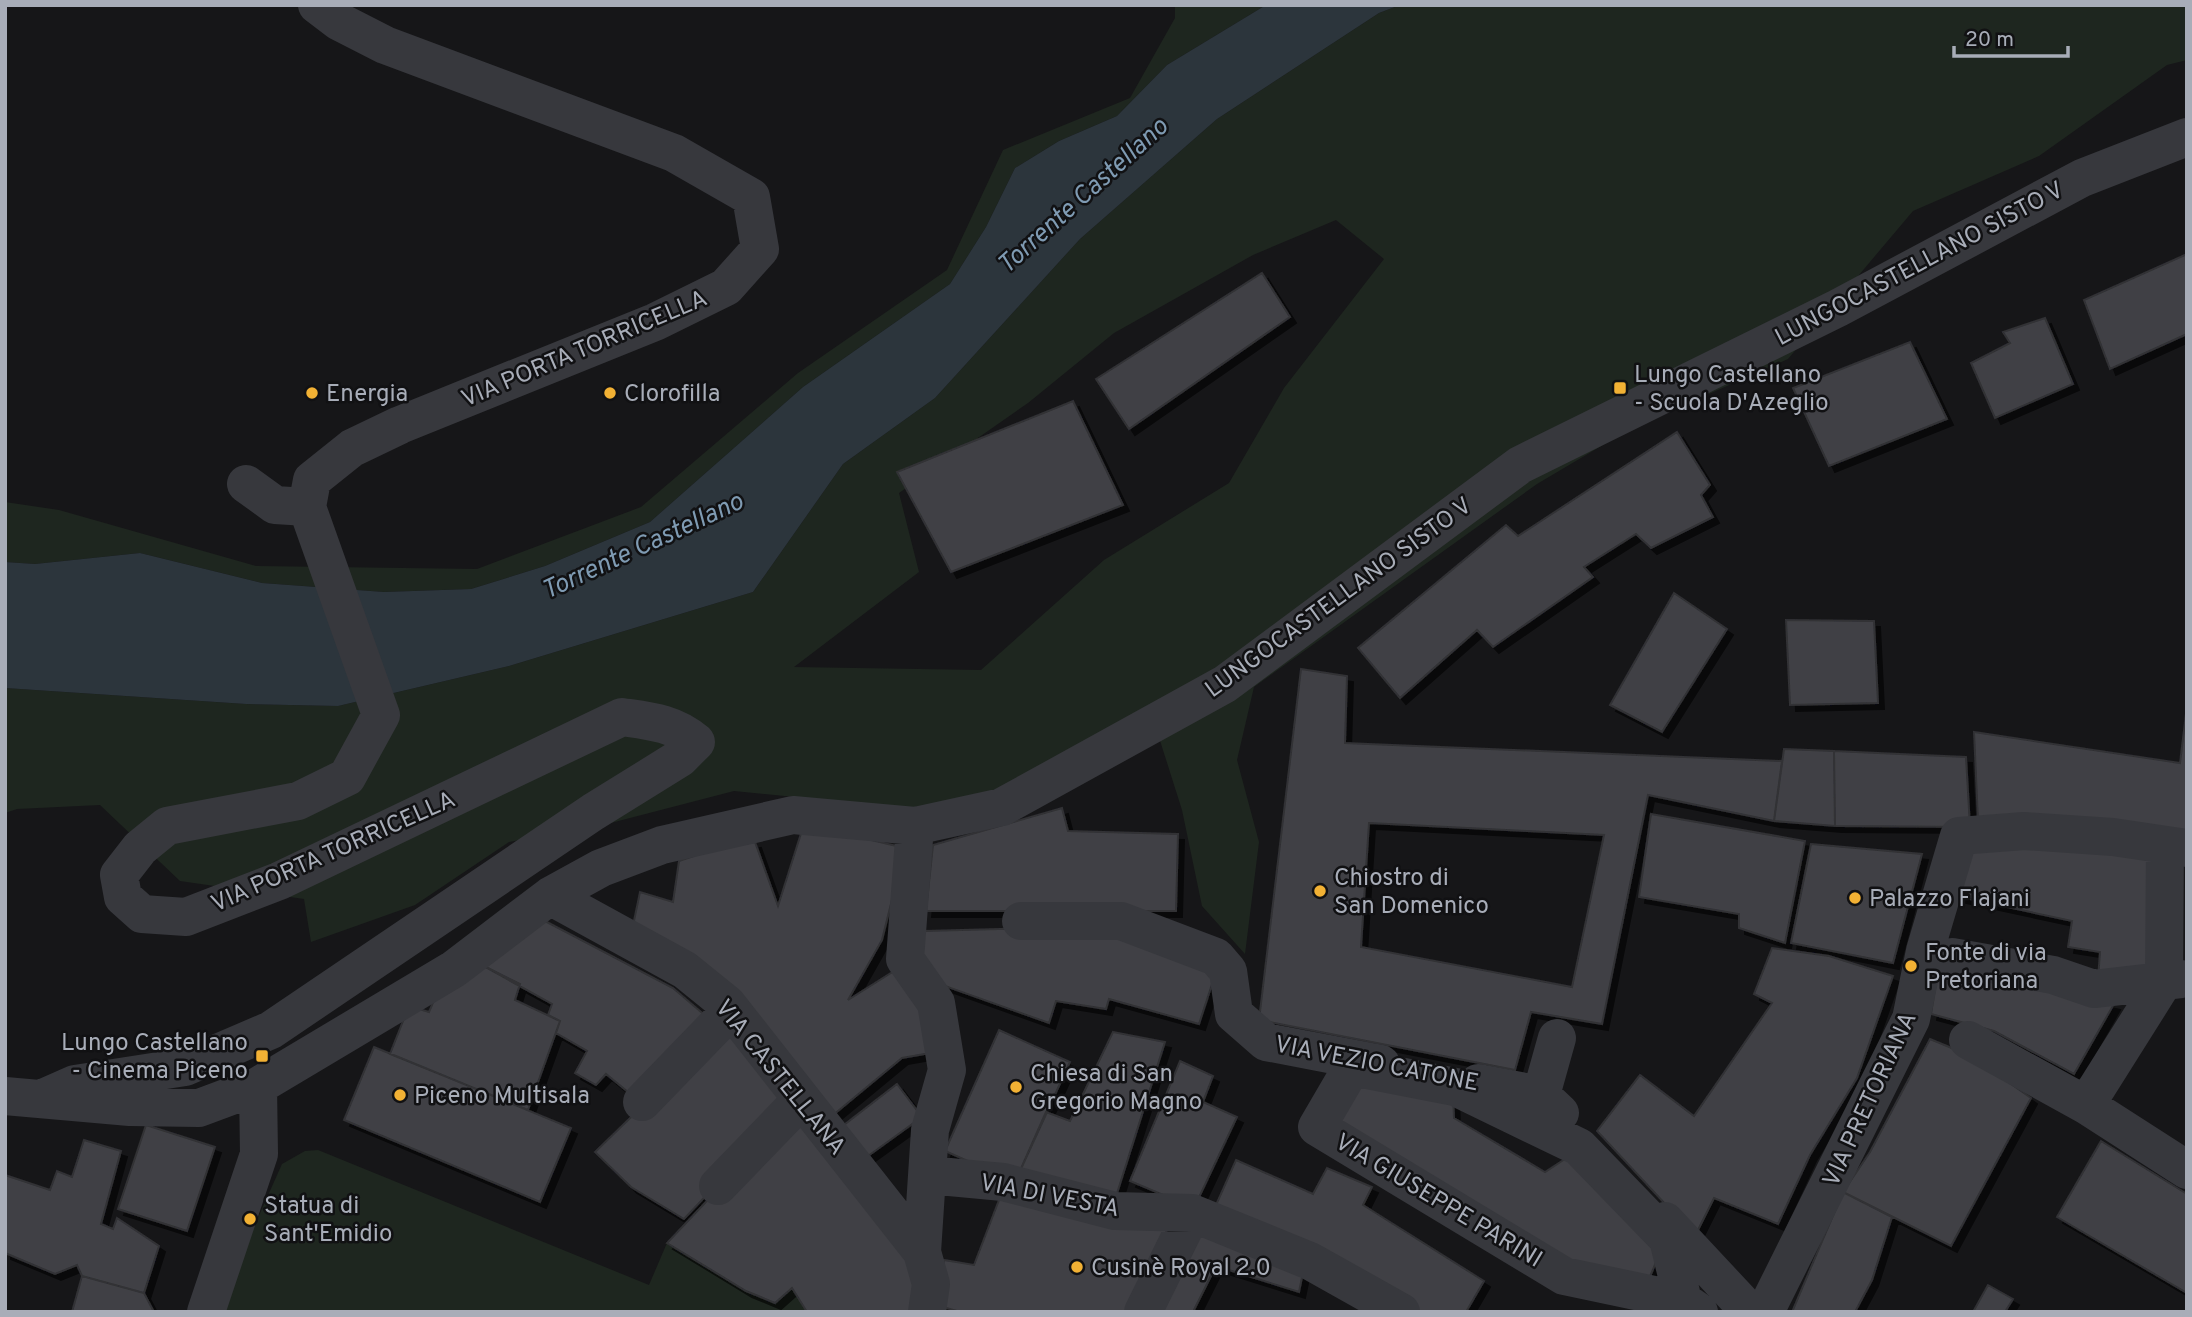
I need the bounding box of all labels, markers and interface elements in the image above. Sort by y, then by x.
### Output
scale bar [1954,14,2068,58]
text: 20 m [1965,27,2014,54]
water label: Torrente Castellano [991,111,1176,282]
street label: LUNGOCASTELLANO SISTO V [1770,176,2069,354]
street label: VIA PORTA TORRICELLA [457,284,712,415]
place label: Lungo Castellano - Scuola D'Azeglio [1634,361,1829,419]
place label: Energia [326,380,408,410]
place label: Clorofilla [624,380,720,410]
marker: Lungo Castellano - Scuola D'Azeglio [1612,380,1628,396]
marker: Energia [304,385,320,401]
marker: Clorofilla [602,385,618,401]
water label: Torrente Castellano [537,486,749,608]
street label: LUNGOCASTELLANO SISTO V [1200,492,1478,706]
street label: VIA PORTA TORRICELLA [207,785,461,920]
place label: Chiostro di San Domenico [1334,864,1489,922]
marker: Chiostro di San Domenico [1312,883,1328,899]
place label: Palazzo Flajani [1869,885,2030,915]
marker: Palazzo Flajani [1847,890,1863,906]
place label: Fonte di via Pretoriana [1925,939,2047,997]
marker: Fonte di via Pretoriana [1903,958,1919,974]
street label: VIA CASTELLANA [707,994,851,1162]
street label: VIA PRETORIANA [1817,1008,1924,1192]
place label: Lungo Castellano - Cinema Piceno [61,1029,248,1087]
street label: VIA VEZIO CATONE [1272,1030,1481,1099]
marker: Lungo Castellano - Cinema Piceno [254,1048,270,1064]
place label: Chiesa di San Gregorio Magno [1030,1060,1202,1118]
marker: Chiesa di San Gregorio Magno [1008,1079,1024,1095]
place label: Piceno Multisala [414,1082,590,1112]
marker: Piceno Multisala [392,1087,408,1103]
street label: VIA GIUSEPPE PARINI [1329,1128,1547,1275]
street label: VIA DI VESTA [977,1169,1122,1225]
place label: Statua di Sant'Emidio [264,1192,392,1250]
marker: Statua di Sant'Emidio [242,1211,258,1227]
place label: Cusinè Royal 2.0 [1091,1254,1271,1284]
marker: Cusinè Royal 2.0 [1069,1259,1085,1275]

